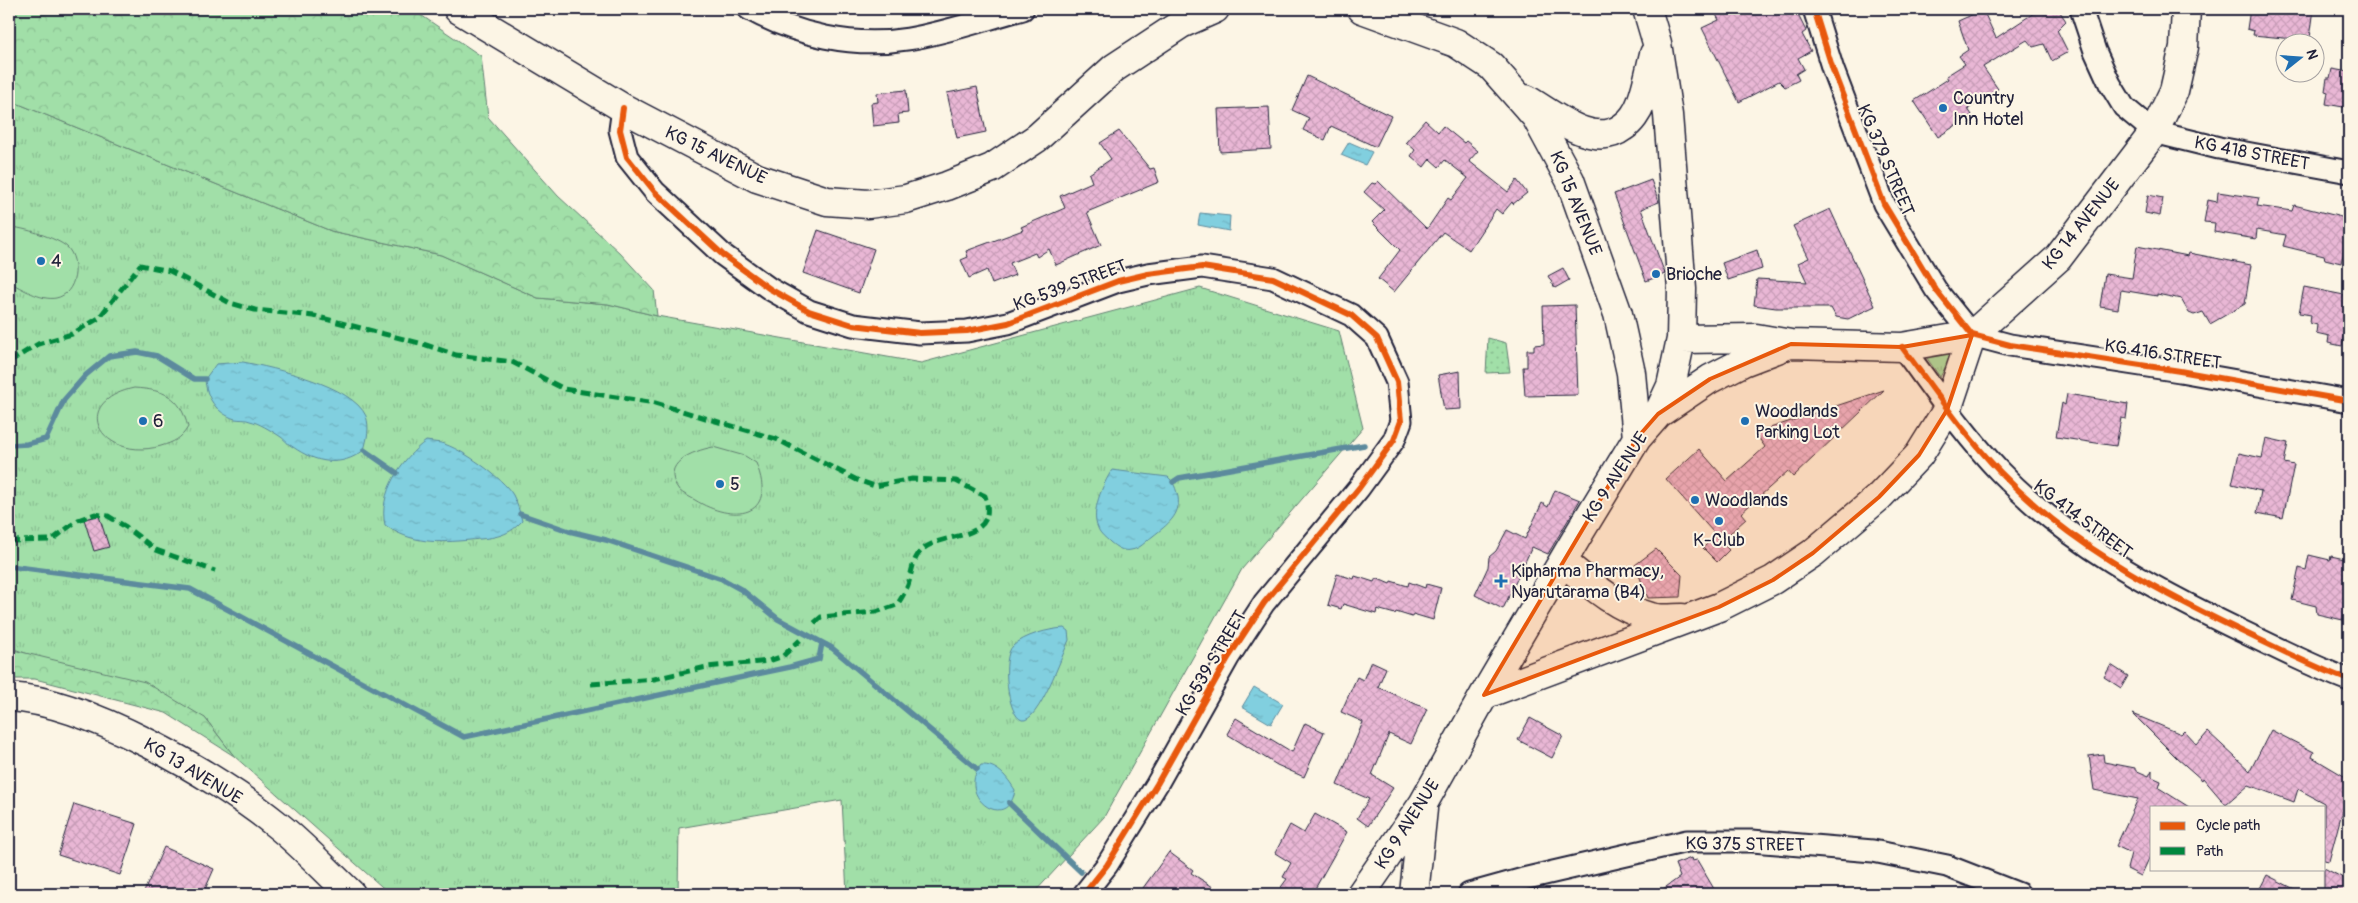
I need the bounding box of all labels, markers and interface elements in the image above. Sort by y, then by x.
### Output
north arrow [2276,32,2326,82]
text: N [2302,47,2321,61]
place label: Country Inn Hotel [1953,87,2024,131]
street label: KG 379 STREET [1852,101,1919,219]
marker: Country Inn Hotel [1937,102,1949,114]
street label: KG 15 AVENUE [661,121,771,190]
street label: KG 418 STREET [2192,131,2311,176]
street label: KG 15 AVENUE [1544,148,1607,259]
street label: KG 14 AVENUE [2037,174,2125,275]
place label: 4 [51,250,62,273]
street label: KG 539 STREET [1010,254,1130,317]
marker: 4 [35,255,47,267]
place label: Brioche [1666,263,1722,286]
marker: Brioche [1650,268,1662,280]
street label: KG 416 STREET [2103,334,2223,375]
place label: Woodlands Parking Lot [1755,400,1841,444]
place label: 6 [153,410,163,433]
marker: 6 [137,415,149,427]
marker: Woodlands Parking Lot [1739,415,1751,427]
street label: KG 9 AVENUE [1578,428,1653,527]
place label: 5 [730,473,740,496]
street label: KG 414 STREET [2029,475,2137,564]
marker: 5 [714,478,726,490]
place label: Woodlands [1705,489,1788,512]
marker: Woodlands [1689,494,1701,506]
marker: K-Club [1713,515,1725,527]
place label: K-Club [1693,529,1745,552]
place label: Kipharma Pharmacy, Nyarutarama (B4) [1511,560,1664,604]
marker: Kipharma Pharmacy, Nyarutarama (B4) [1495,575,1507,587]
street label: KG 539 STREET [1171,606,1252,720]
street label: KG 13 AVENUE [139,733,246,810]
street label: KG 9 AVENUE [1370,775,1445,874]
legend [2150,806,2326,870]
text: Cycle path [2196,816,2260,835]
street label: KG 375 STREET [1685,832,1805,857]
text: Path [2196,842,2223,861]

